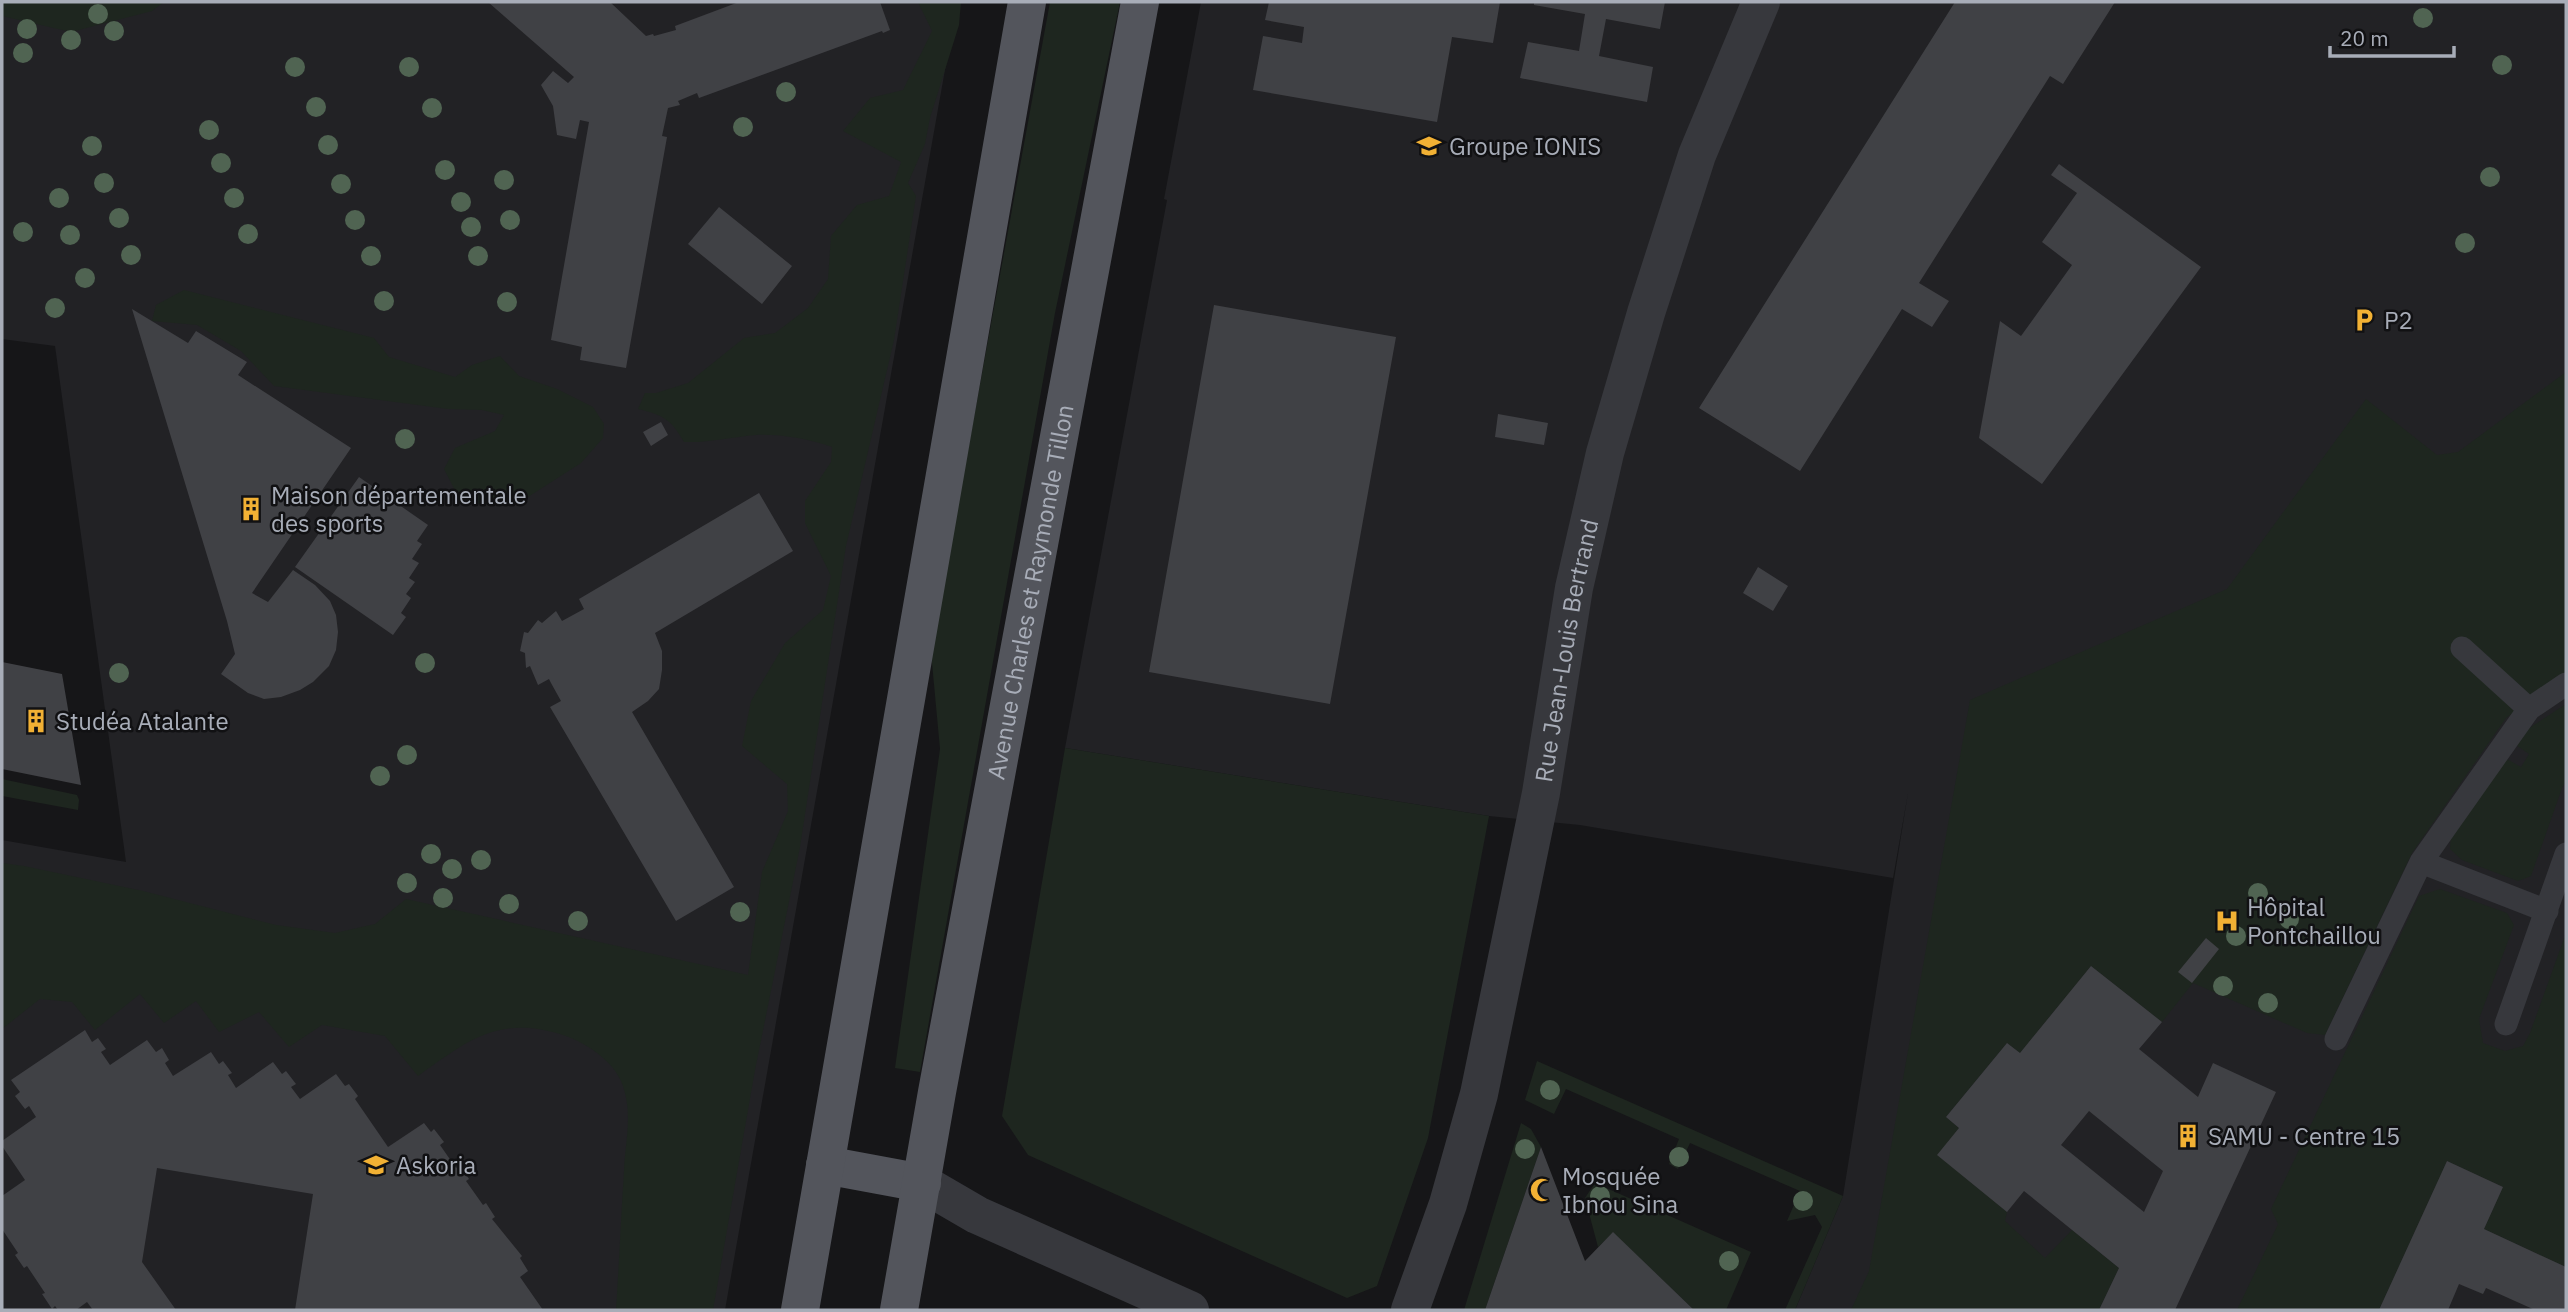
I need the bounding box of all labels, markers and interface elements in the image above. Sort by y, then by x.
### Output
scale bar [2330,14,2454,58]
text: 20 m [2340,24,2389,52]
place label: Groupe IONIS [1449,130,1601,162]
school or university icon: Groupe IONIS [1415,132,1443,160]
place label: P2 [2384,304,2413,336]
parking icon: P2 [2350,306,2378,334]
street label: Avenue Charles et Raymonde Tillon [980,402,1081,782]
place label: Maison départementale des sports [271,479,527,539]
building icon: Maison départementale des sports [237,495,265,523]
street label: Rue Jean-Louis Bertrand [1527,516,1605,784]
place label: Studéa Atalante [56,705,229,737]
building icon: Studéa Atalante [22,707,50,735]
place label: Hôpital Pontchaillou [2247,891,2381,951]
hospital icon: Hôpital Pontchaillou [2213,907,2241,935]
place label: SAMU - Centre 15 [2208,1120,2400,1152]
building icon: SAMU - Centre 15 [2174,1122,2202,1150]
place label: Askoria [396,1149,477,1181]
school or university icon: Askoria [362,1151,390,1179]
place label: Mosquée Ibnou Sina [1562,1160,1678,1220]
mosque icon: Mosquée Ibnou Sina [1528,1176,1556,1204]

